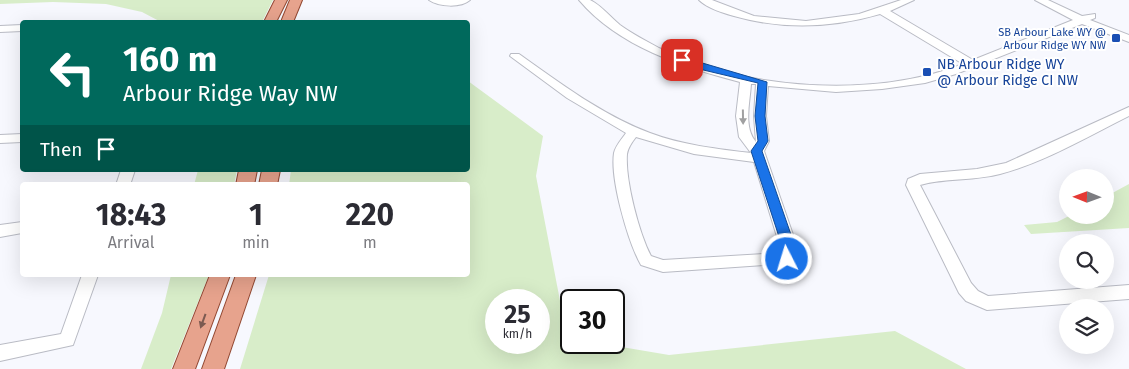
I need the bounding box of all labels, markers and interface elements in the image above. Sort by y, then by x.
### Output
place label: SB Arbour Lake WY @ Arbour Ridge WY NW [998,26,1106,52]
marker: SB Arbour Lake WY @ Arbour Ridge WY NW [1110,32,1122,44]
text: 160 m [123,38,217,80]
pin [661,39,703,81]
icon: left [40,40,105,105]
icon: arrive [668,46,696,74]
place label: NB Arbour Ridge WY @ Arbour Ridge CI NW [937,56,1079,89]
marker: NB Arbour Ridge WY @ Arbour Ridge CI NW [921,66,933,78]
text: Arbour Ridge Way NW [123,80,338,107]
one-way arrow [739,110,747,126]
icon: arrive [92,135,120,163]
text: Then [40,138,82,161]
north arrow [1059,169,1114,224]
map controls [1059,169,1114,354]
text: 18:43 [96,197,166,233]
text: 1 [249,197,263,233]
text: 220 [346,197,394,233]
position arrow [760,232,812,284]
text: Arrival [108,233,155,252]
text: min [242,233,270,252]
text: m [363,233,377,252]
button: search [1059,234,1114,289]
speed limit sign: 30 [560,289,625,354]
button: layers [1059,299,1114,354]
text: 25 [504,300,531,330]
one-way arrow [199,314,207,329]
text: km/h [503,327,532,341]

